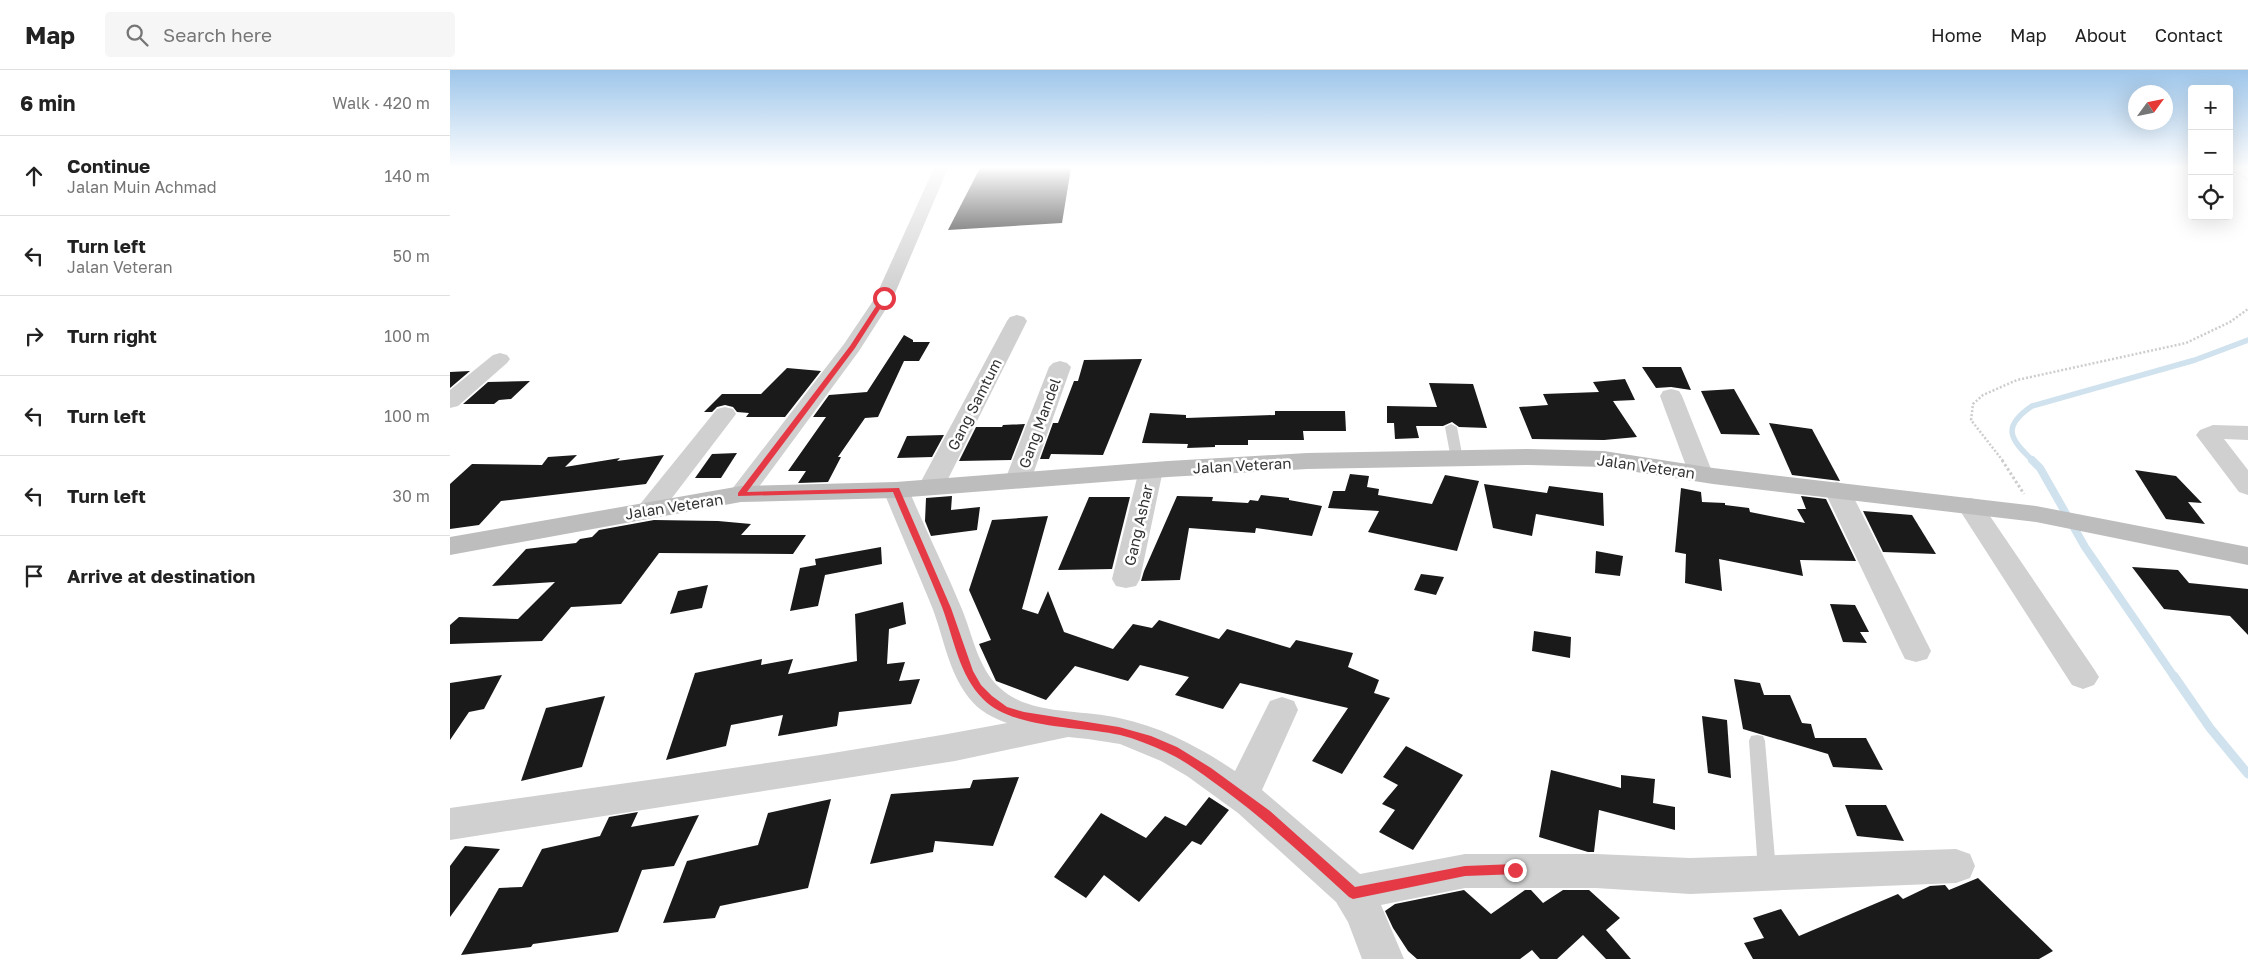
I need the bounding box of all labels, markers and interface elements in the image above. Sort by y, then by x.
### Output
search box [105,12,455,57]
text: Map [25,20,75,49]
icon: search [123,21,151,49]
text: Search here [163,23,272,46]
text: Home [1931,24,1982,46]
text: Map [2010,24,2047,46]
text: About [2075,24,2127,46]
text: Contact [2155,24,2223,46]
north arrow [2128,85,2173,130]
map controls [2188,85,2233,220]
button: + [2188,85,2233,130]
text: 6 min [20,90,75,116]
text: Walk · 420 m [332,93,430,113]
button: − [2188,130,2233,175]
text: Continue [67,154,150,177]
icon: ahead [20,162,48,190]
text: 140 m [384,166,430,186]
button: locate [2188,175,2233,220]
text: Jalan Muin Achmad [67,177,217,197]
text: Turn left [67,234,146,257]
icon: left [20,242,48,270]
text: 50 m [393,246,430,266]
text: Jalan Veteran [67,257,173,277]
route start [873,287,896,310]
icon: right [20,322,48,350]
text: Turn right [67,324,157,347]
text: 100 m [384,326,430,346]
street label: Gang Samtum [943,355,1005,453]
street label: Gang Mandel [1014,375,1064,471]
icon: left [20,402,48,430]
text: Turn left [67,404,146,427]
text: 100 m [384,406,430,426]
street label: Jalan Veteran [1596,450,1696,482]
street label: Jalan Veteran [1192,453,1292,477]
icon: left [20,482,48,510]
street label: Gang Ashar [1120,483,1156,567]
text: Turn left [67,484,146,507]
text: 30 m [393,486,430,506]
street label: Jalan Veteran [624,489,724,523]
icon: arrive [20,562,48,590]
text: Arrive at destination [67,564,255,587]
route end [1504,859,1527,882]

